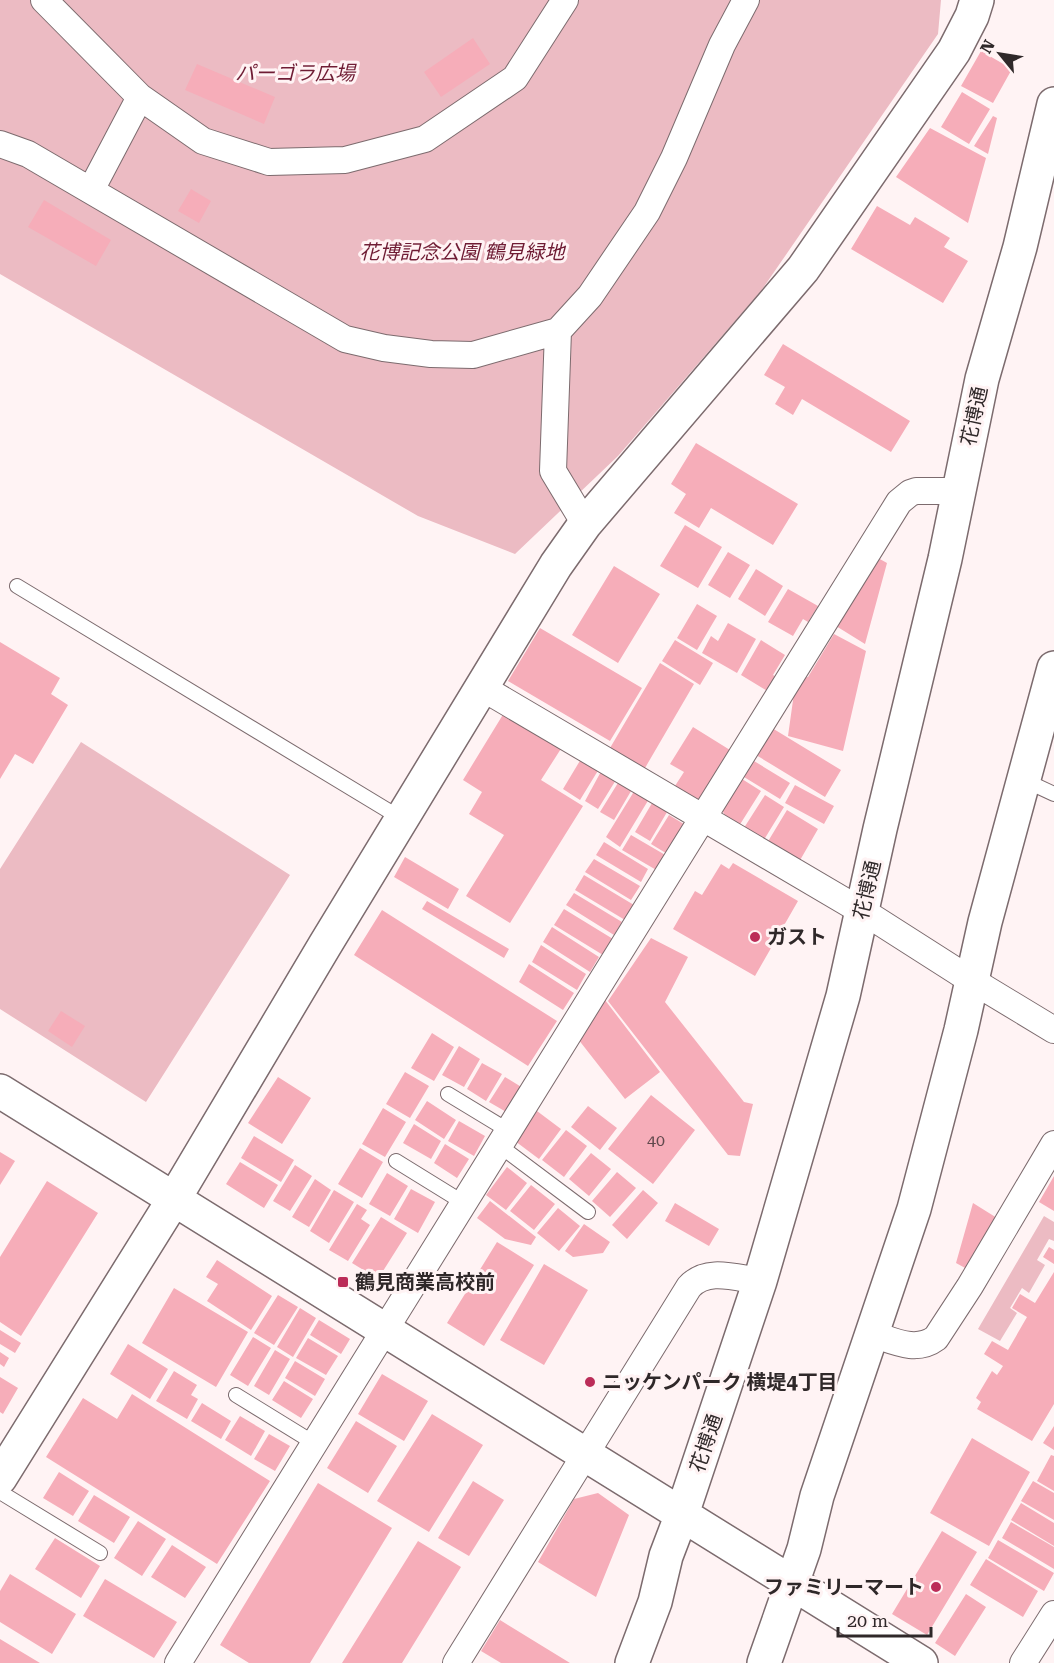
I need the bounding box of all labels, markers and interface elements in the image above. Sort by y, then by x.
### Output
north arrow [970,24,1030,84]
text: N [976,37,999,57]
park label: パーゴラ広場 [235,61,357,85]
park label: 花博記念公園 鶴見緑地 [359,240,567,264]
street label: 花博通 [956,384,992,448]
street label: 花博通 [849,858,885,922]
place label: ガスト [767,925,827,949]
marker: ガスト [748,930,762,944]
house number: 40 [647,1131,665,1150]
place label: 鶴見商業高校前 [355,1270,495,1294]
marker: 鶴見商業高校前 [336,1275,350,1289]
place label: ニッケンパーク 横堤4丁目 [602,1370,838,1394]
marker: ニッケンパーク 横堤4丁目 [583,1375,597,1389]
street label: 花博通 [685,1411,727,1475]
place label: ファミリーマート [764,1575,924,1599]
marker: ファミリーマート [929,1580,943,1594]
scale bar [838,1600,931,1638]
text: 20 m [847,1610,888,1631]

